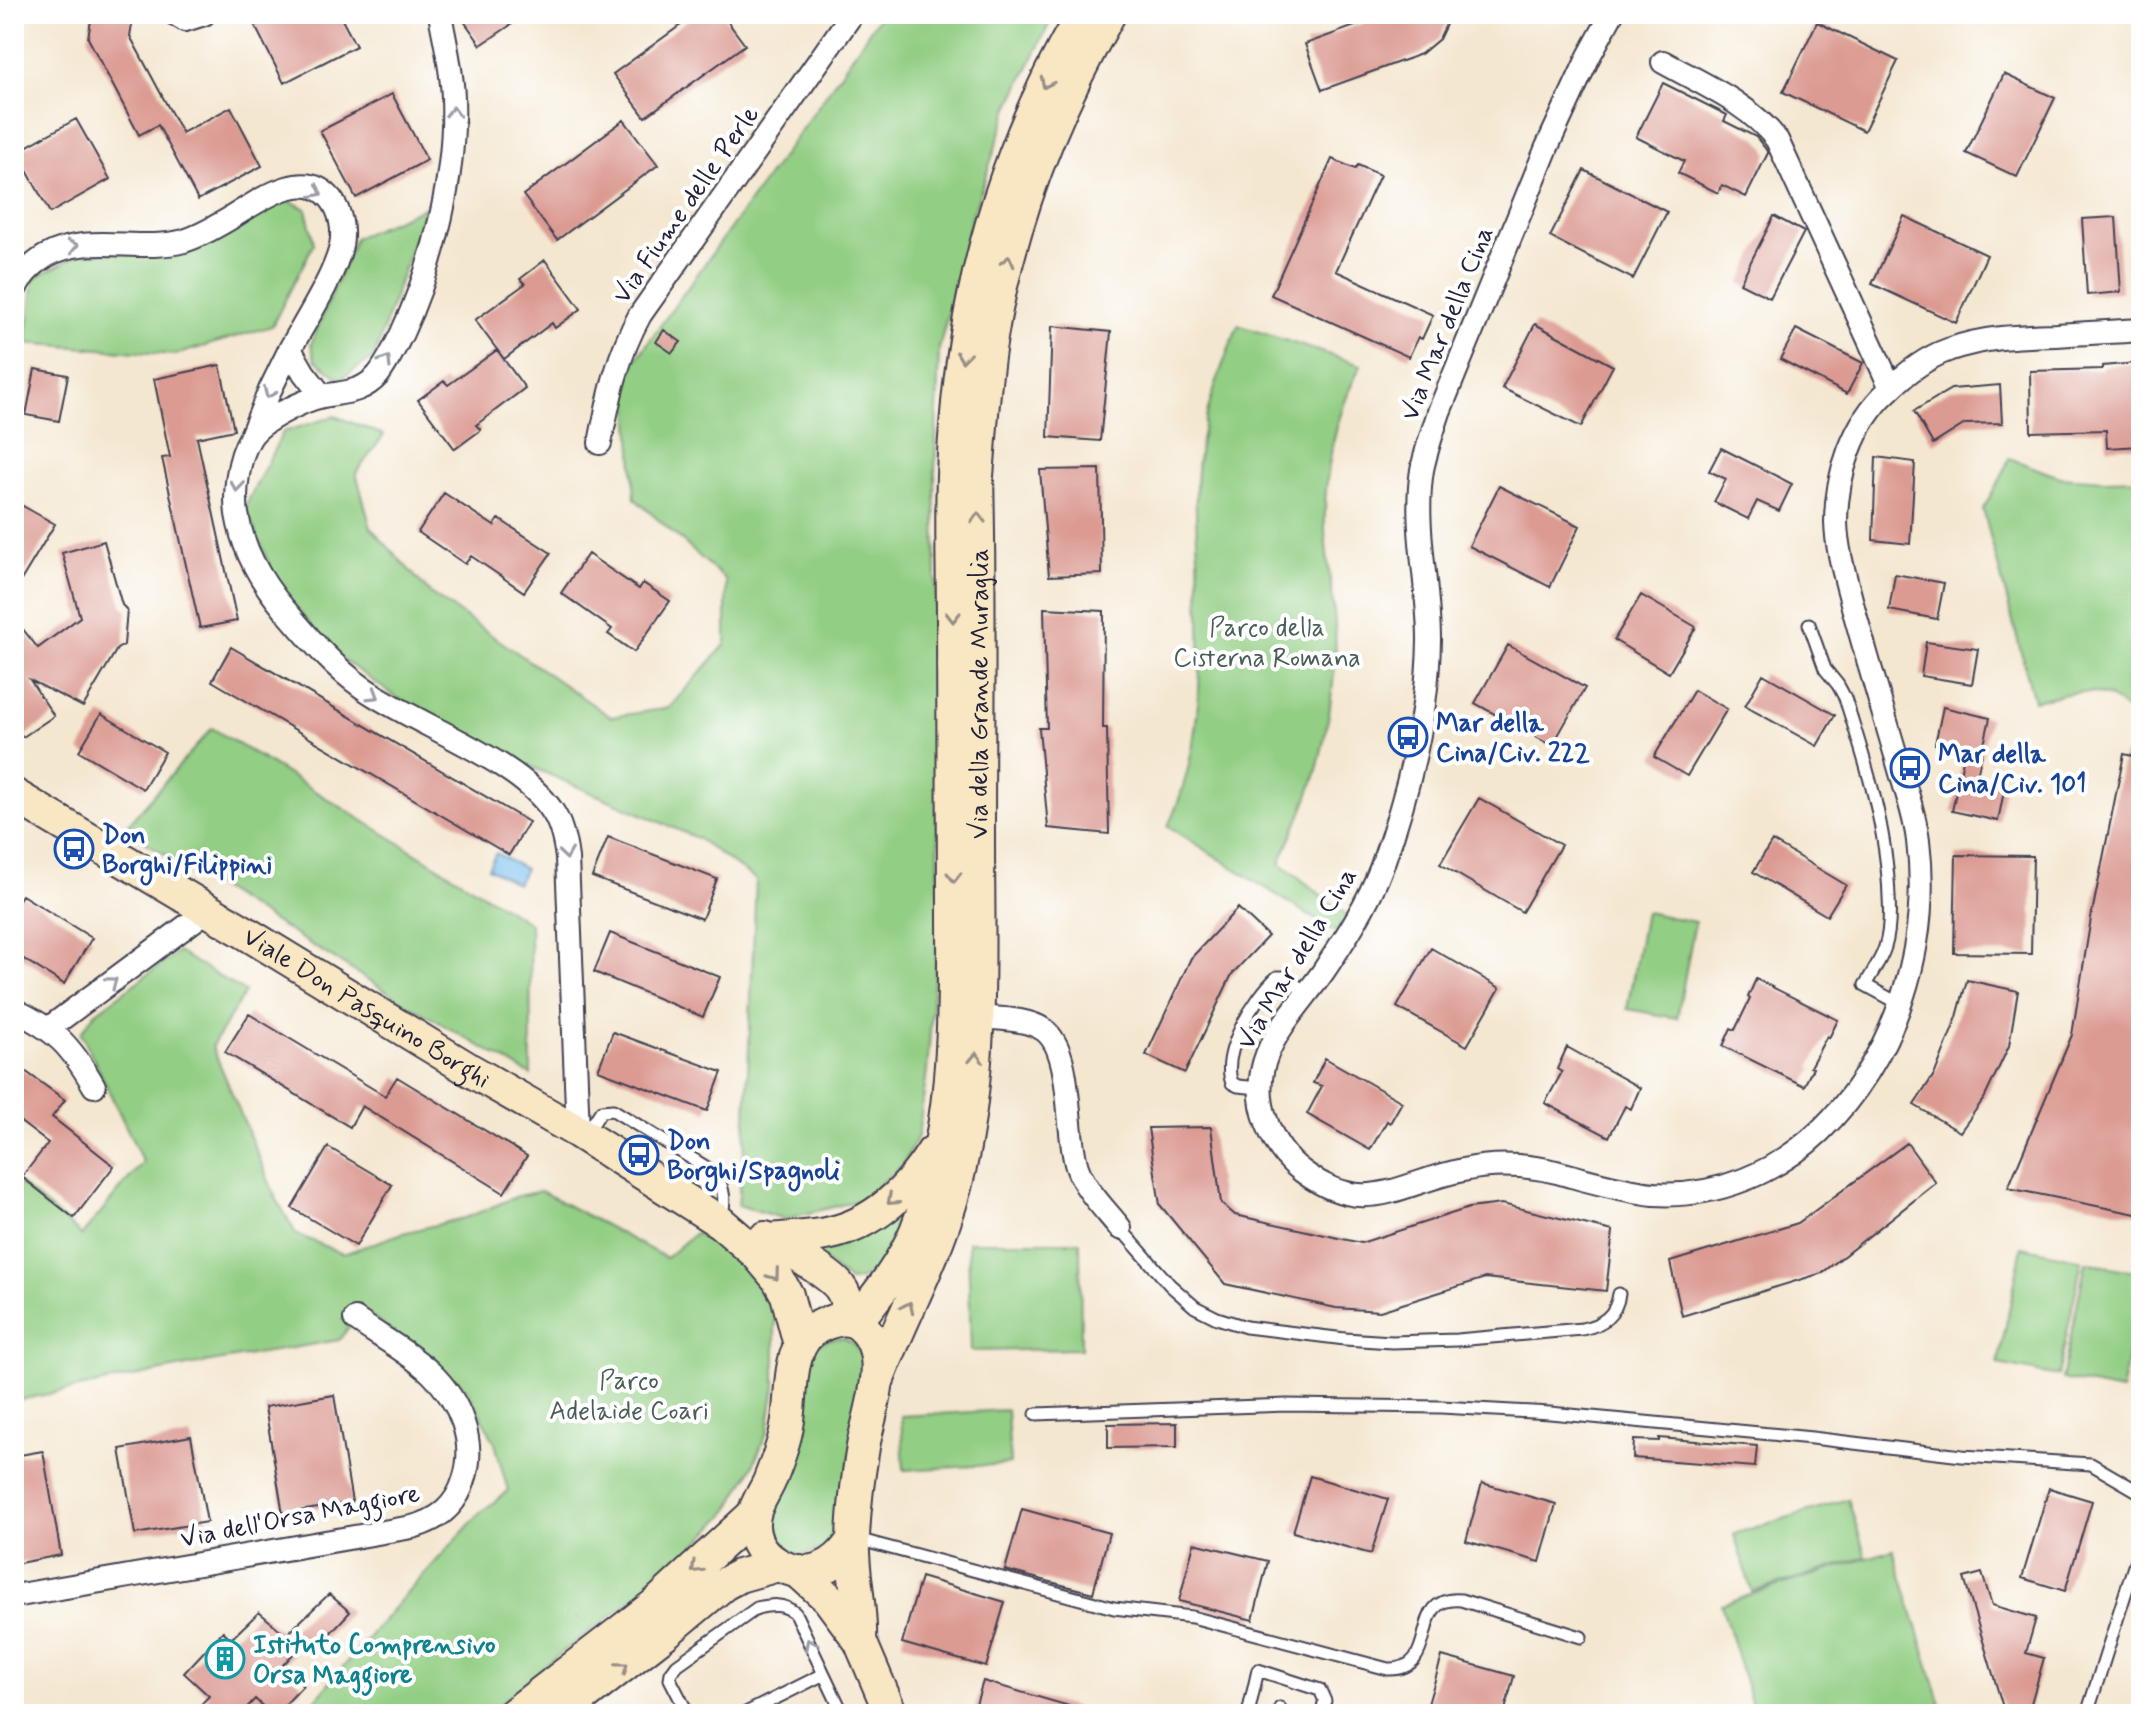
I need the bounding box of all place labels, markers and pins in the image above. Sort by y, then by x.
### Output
place label: Mar della Cina/Civ. 222 [1436,707,1590,771]
bus stop icon: Mar della Cina/Civ. 222 [1387,716,1429,758]
place label: Mar della Cina/Civ. 101 [1938,738,2086,802]
bus stop icon: Mar della Cina/Civ. 101 [1889,747,1931,789]
place label: Don Borghi/Filippini [102,819,272,886]
bus stop icon: Don Borghi/Filippini [53,828,95,870]
place label: Don Borghi/Spagnoli [667,1125,840,1192]
bus stop icon: Don Borghi/Spagnoli [618,1134,660,1176]
place label: Istituto Comprensivo Orsa Maggiore [253,1629,496,1696]
building icon: Istituto Comprensivo Orsa Maggiore [204,1638,246,1680]

